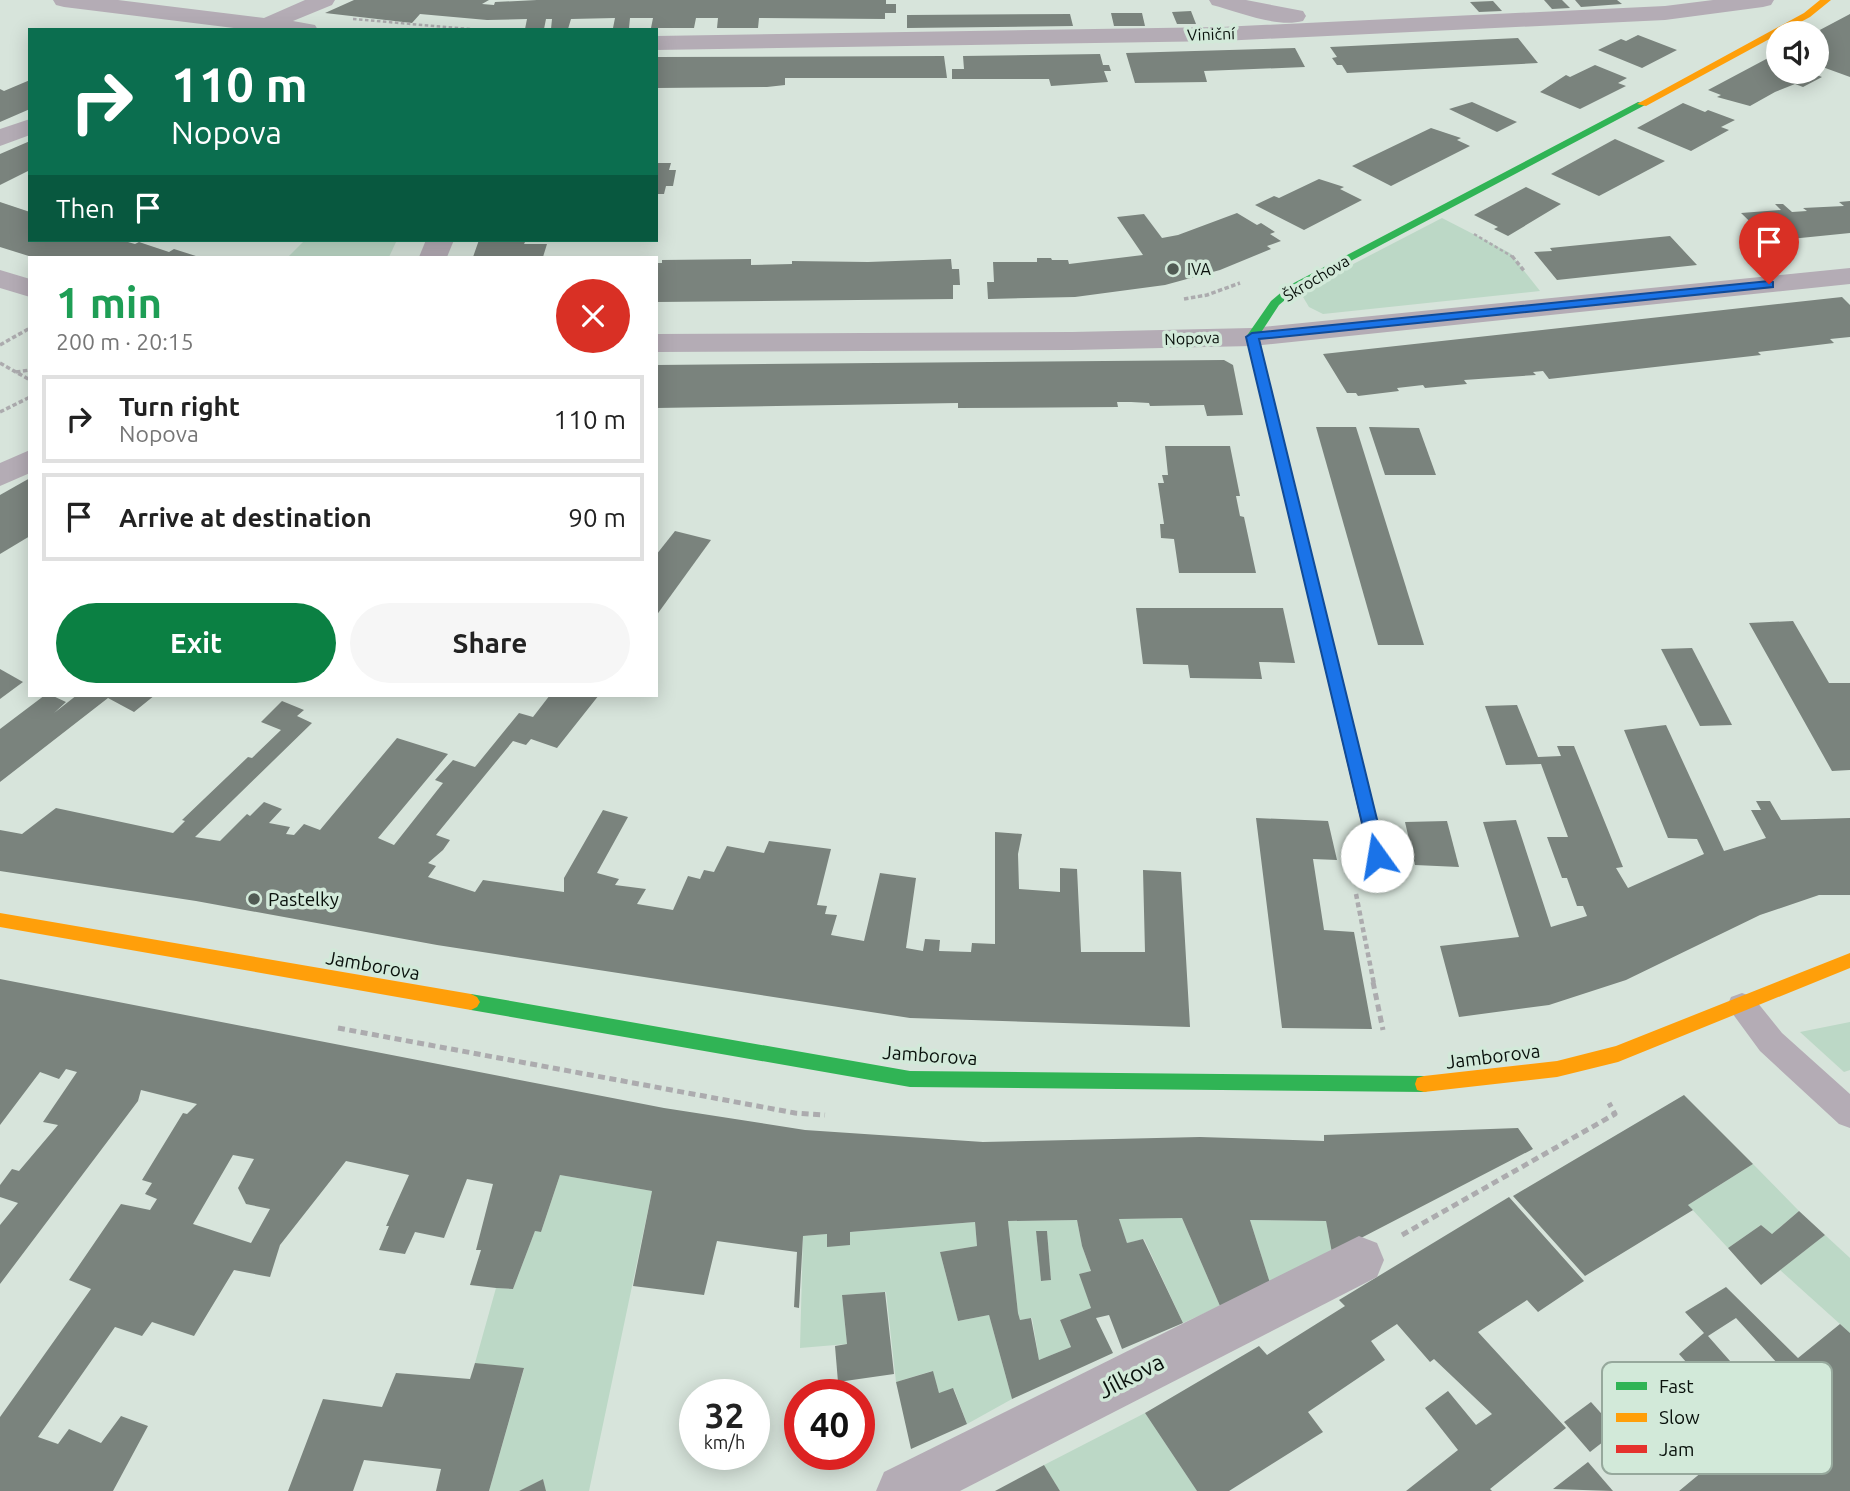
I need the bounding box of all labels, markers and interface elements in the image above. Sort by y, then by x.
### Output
map controls [1766,21,1829,84]
button: sound [1766,21,1829,84]
street label: Viniční [1187,24,1236,44]
icon: right [56,56,147,147]
text: 110 m [171,56,308,111]
text: Nopova [171,114,282,150]
icon: arrive [129,189,167,227]
text: Then [56,194,115,223]
pin [1739,212,1799,284]
icon: arrive [1750,223,1788,261]
street label: Škrochova [1279,250,1352,305]
place label: IVA [1187,260,1211,278]
marker: IVA [1165,261,1181,277]
text: 1 min [56,279,162,326]
button: close [556,279,630,353]
street label: Nopova [1164,328,1220,348]
text: 200 m · 20:15 [56,329,194,354]
text: Turn right [119,392,240,421]
icon: right [60,400,98,438]
text: 110 m [554,405,626,434]
text: Nopova [119,421,199,446]
icon: arrive [60,498,98,536]
text: Arrive at destination [119,503,372,532]
text: 90 m [568,503,626,532]
button: Exit [56,603,336,683]
button: Share [350,603,630,683]
position arrow [1340,819,1414,893]
place label: Pastelky [268,888,339,910]
marker: Pastelky [246,891,262,907]
street label: Jamborova [324,946,422,984]
street label: Jamborova [1444,1039,1542,1073]
street label: Jamborova [882,1041,978,1069]
street label: Jílkova [1094,1348,1168,1403]
legend [1602,1362,1832,1474]
text: Fast [1659,1375,1694,1397]
speed limit sign: 40 [784,1379,875,1470]
text: 32 [705,1395,744,1435]
text: Slow [1659,1406,1700,1428]
text: km/h [704,1432,745,1452]
text: Jam [1659,1438,1695,1460]

